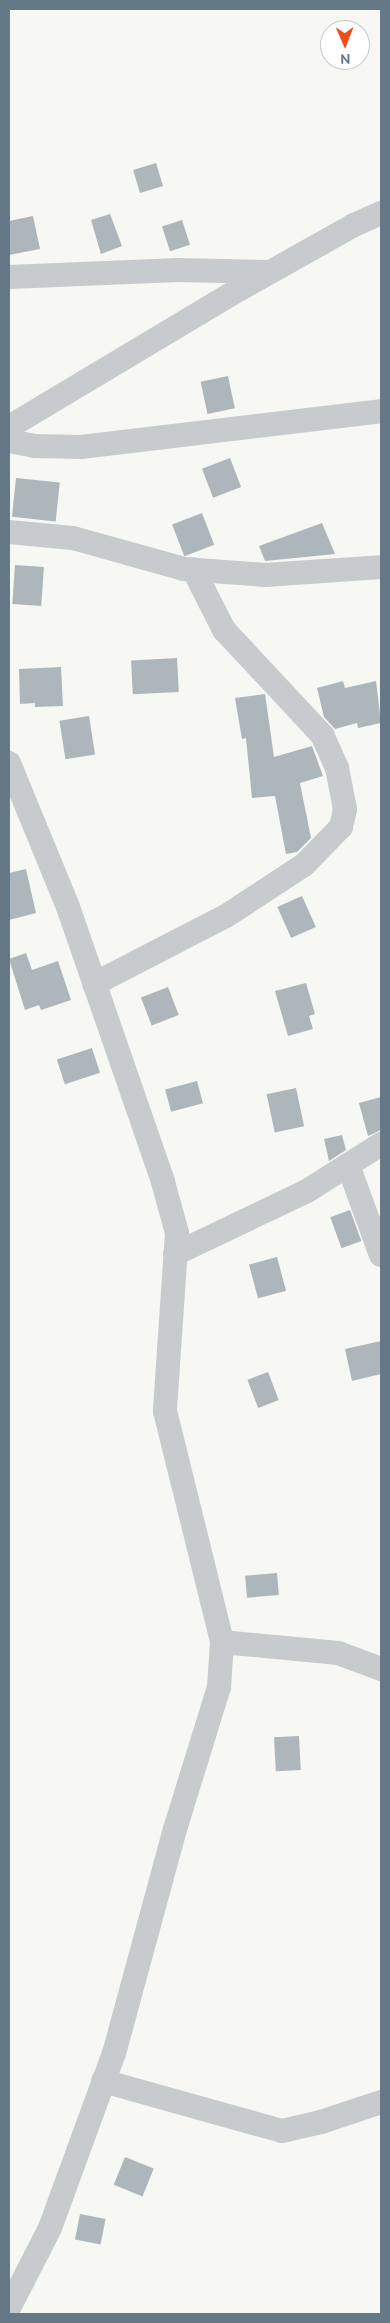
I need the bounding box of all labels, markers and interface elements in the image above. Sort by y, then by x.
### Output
north arrow [320,20,370,70]
text: N [340,51,351,67]

